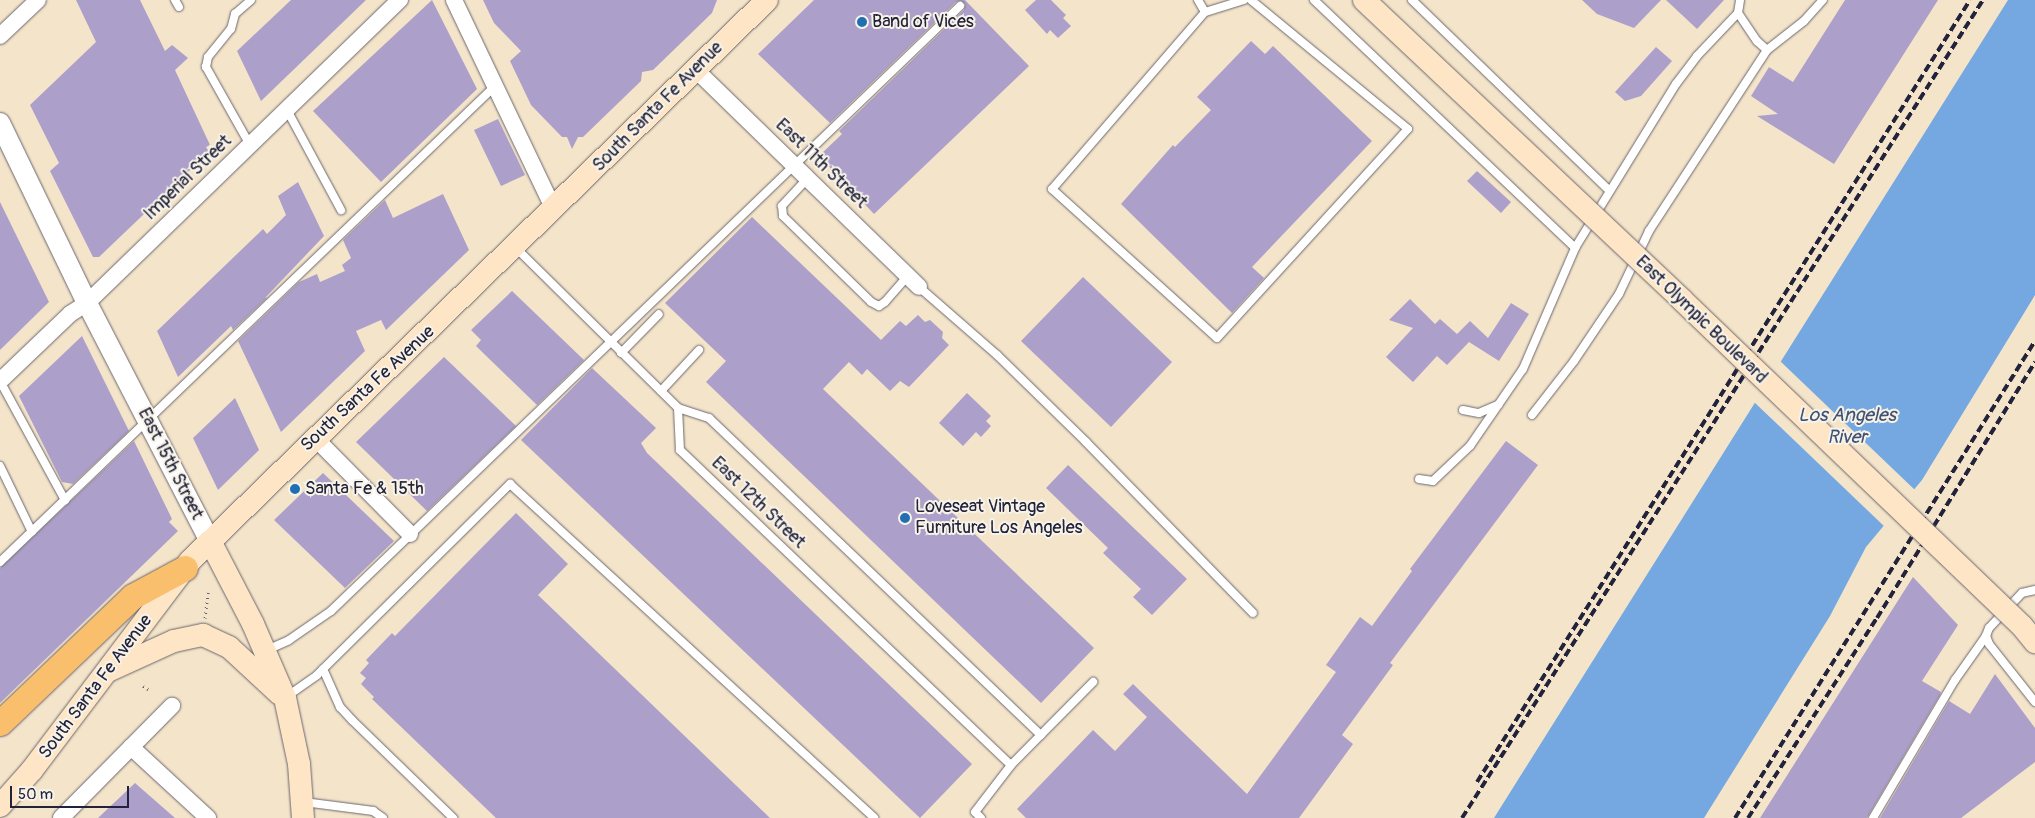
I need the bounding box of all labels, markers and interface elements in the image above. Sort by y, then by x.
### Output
place label: Band of Vices [872,11,974,33]
marker: Band of Vices [856,16,868,28]
street label: South Santa Fe Avenue [588,37,728,177]
street label: East 11th Street [771,115,871,213]
street label: Imperial Street [140,131,236,225]
street label: East Olympic Boulevard [1631,252,1771,388]
street label: South Santa Fe Avenue [297,321,439,457]
street label: East 15th Street [133,405,207,523]
water label: Los Angeles River [1798,405,1896,449]
street label: East 12th Street [706,453,810,553]
place label: Santa Fe & 15th [305,478,424,500]
marker: Santa Fe & 15th [289,483,301,495]
place label: Loveseat Vintage Furniture Los Angeles [915,497,1083,540]
marker: Loveseat Vintage Furniture Los Angeles [899,512,911,524]
street label: South Santa Fe Avenue [35,611,157,763]
scale bar [12,776,131,808]
text: 50 m [18,785,53,804]

